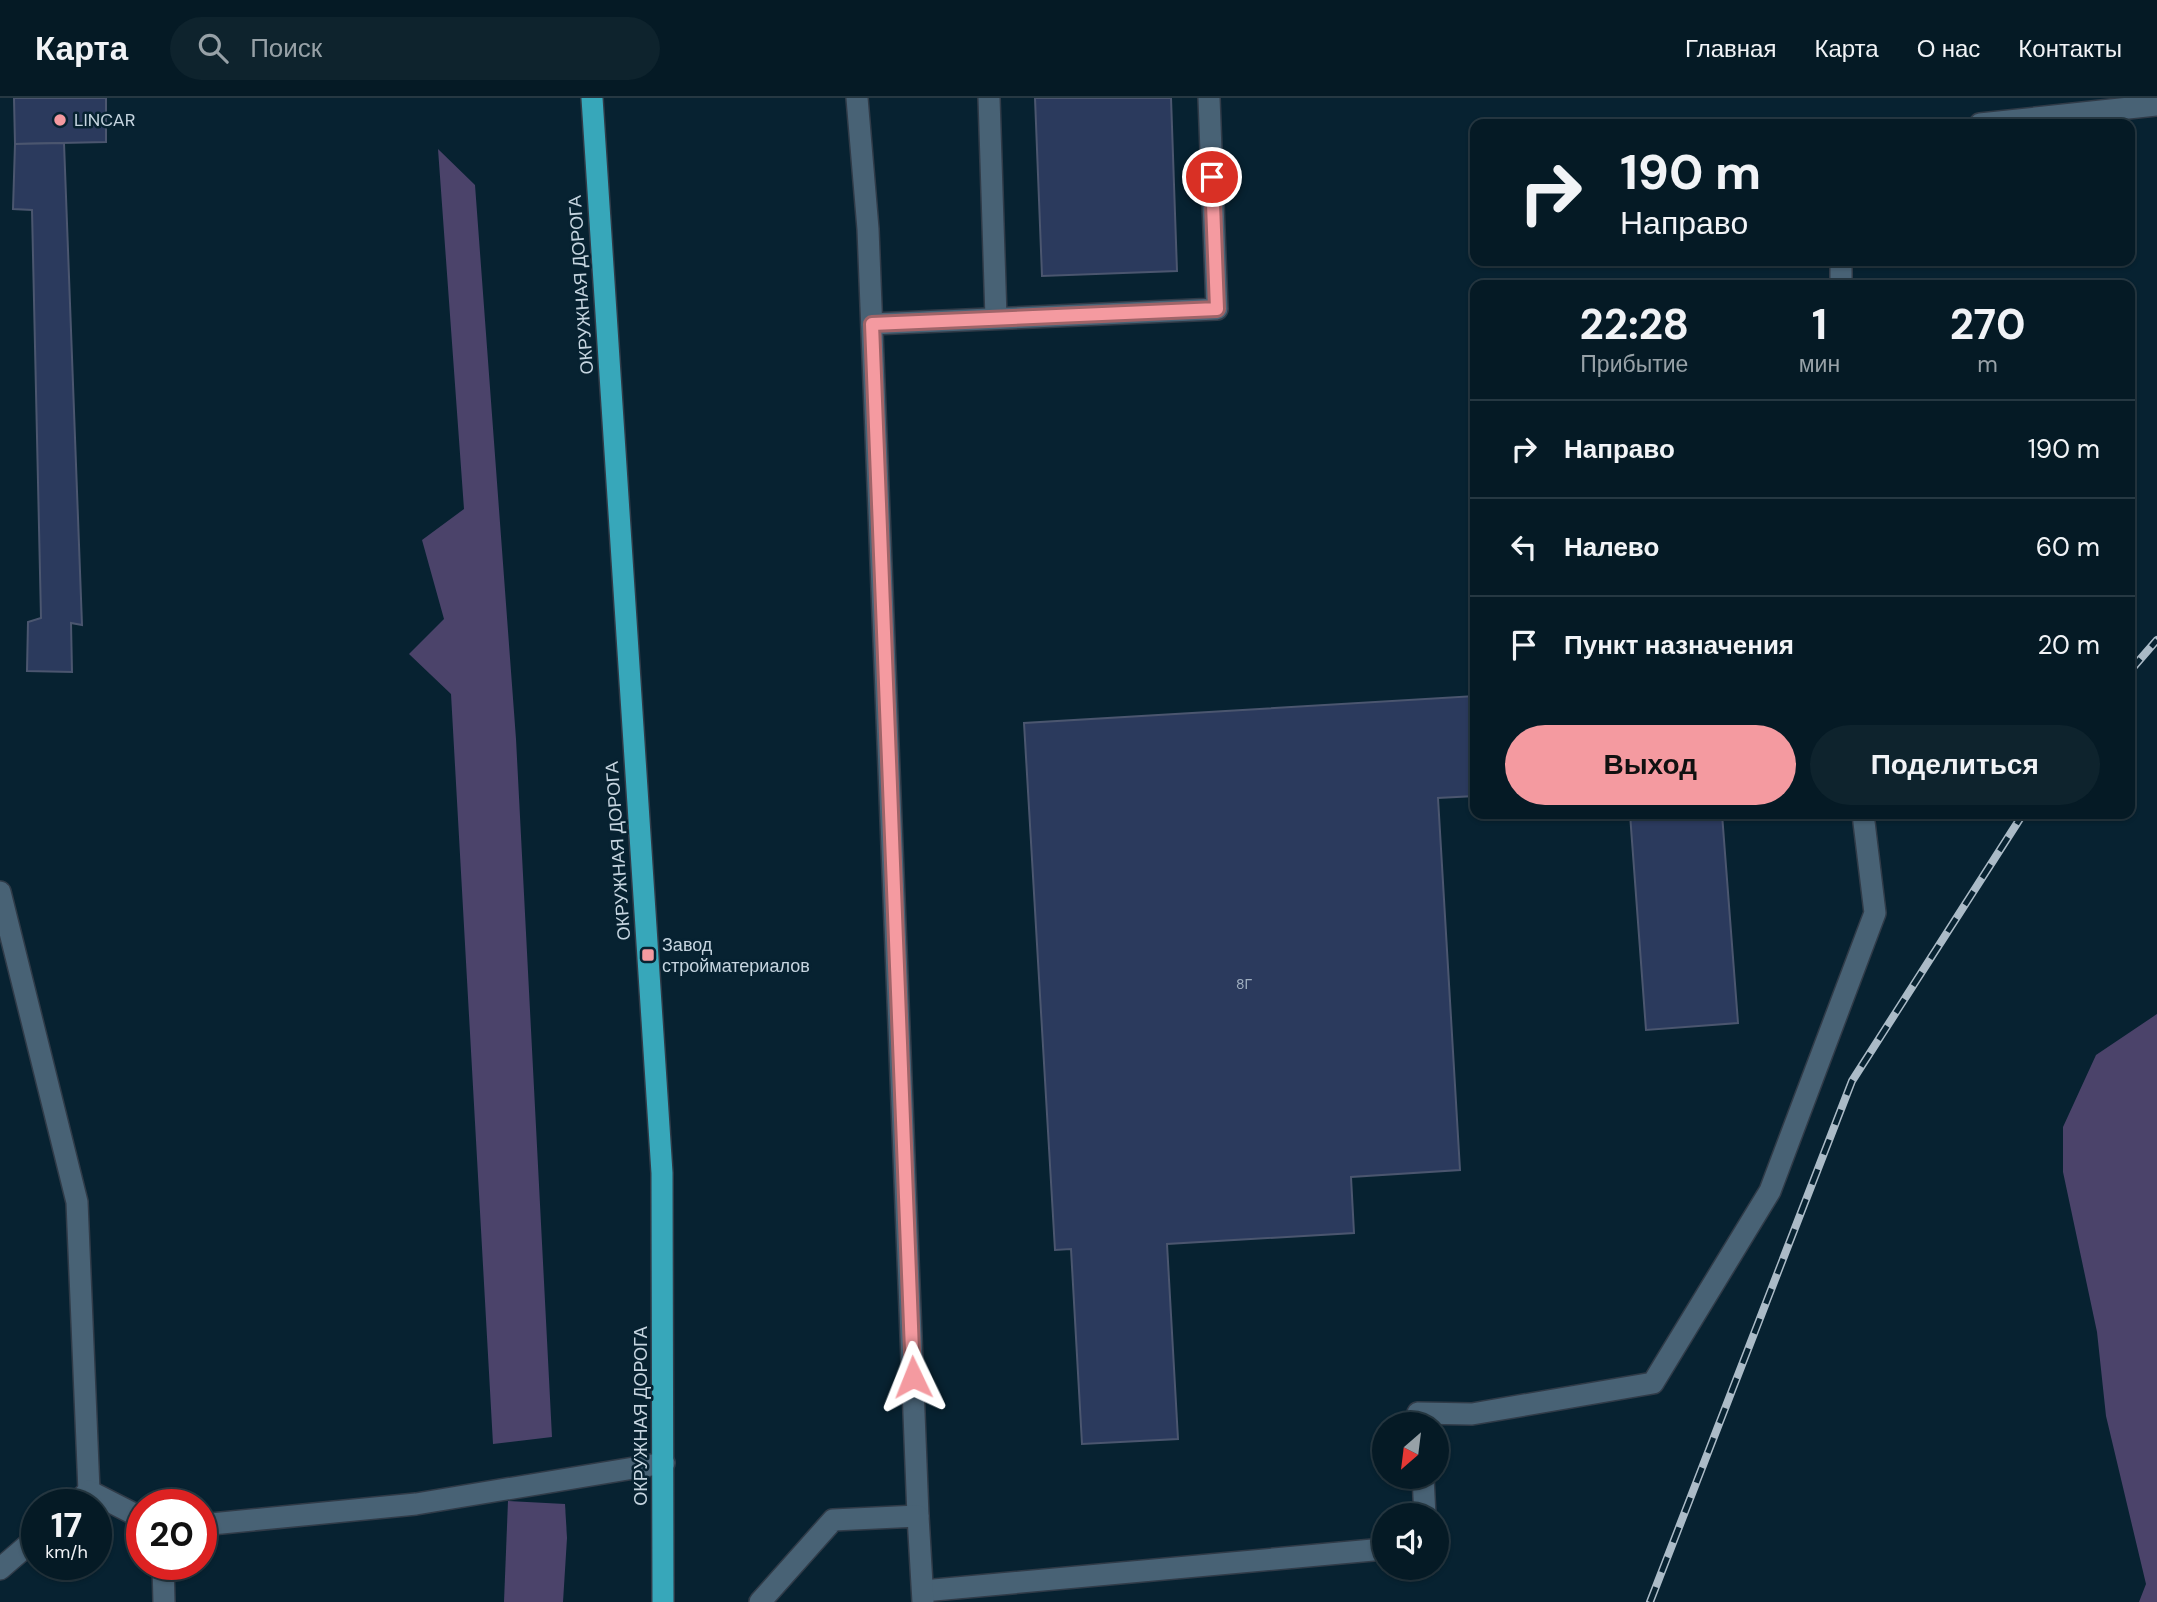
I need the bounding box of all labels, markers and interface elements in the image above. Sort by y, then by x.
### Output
search box [170,17,660,80]
text: Карта [35,27,128,70]
icon: search [194,29,232,67]
text: Поиск [250,31,322,65]
text: Главная [1685,33,1776,64]
text: Карта [1814,33,1879,64]
text: О нас [1917,33,1980,64]
text: Контакты [2018,33,2122,64]
place label: LINCAR [74,108,135,132]
marker: LINCAR [52,112,68,128]
text: 190 m [1620,140,1761,204]
pin [1182,147,1242,207]
icon: right [1505,147,1596,238]
icon: arrive [1193,158,1231,196]
street label: ОКРУЖНАЯ ДОРОГА [563,195,599,375]
text: Направо [1620,202,1748,244]
text: 22:28 [1580,297,1689,352]
text: 1 [1812,297,1827,352]
text: 270 [1950,297,2025,352]
text: Прибытие [1580,349,1688,379]
text: мин [1799,349,1840,379]
text: m [1977,349,1998,379]
icon: right [1505,430,1543,468]
text: Направо [1564,432,1675,466]
text: 190 m [2028,432,2100,466]
icon: left [1505,528,1543,566]
text: Налево [1564,530,1659,564]
text: 60 m [2036,530,2100,564]
icon: arrive [1505,626,1543,664]
text: Пункт назначения [1564,628,1794,662]
text: 20 m [2037,628,2100,662]
button: Выход [1505,725,1796,805]
button: Поделиться [1810,725,2100,805]
street label: ОКРУЖНАЯ ДОРОГА [600,761,636,941]
place label: Завод стройматериалов [662,933,810,978]
marker: Завод стройматериалов [640,947,656,963]
house number: 8Г [1236,975,1252,993]
street label: ОКРУЖНАЯ ДОРОГА [629,1326,653,1506]
position arrow [876,1340,950,1414]
north arrow [1372,1412,1449,1489]
map controls [1372,1412,1449,1580]
speed limit sign: 20 [126,1489,217,1580]
text: 17 [51,1502,82,1548]
button: sound [1372,1503,1449,1580]
text: km/h [45,1540,88,1564]

